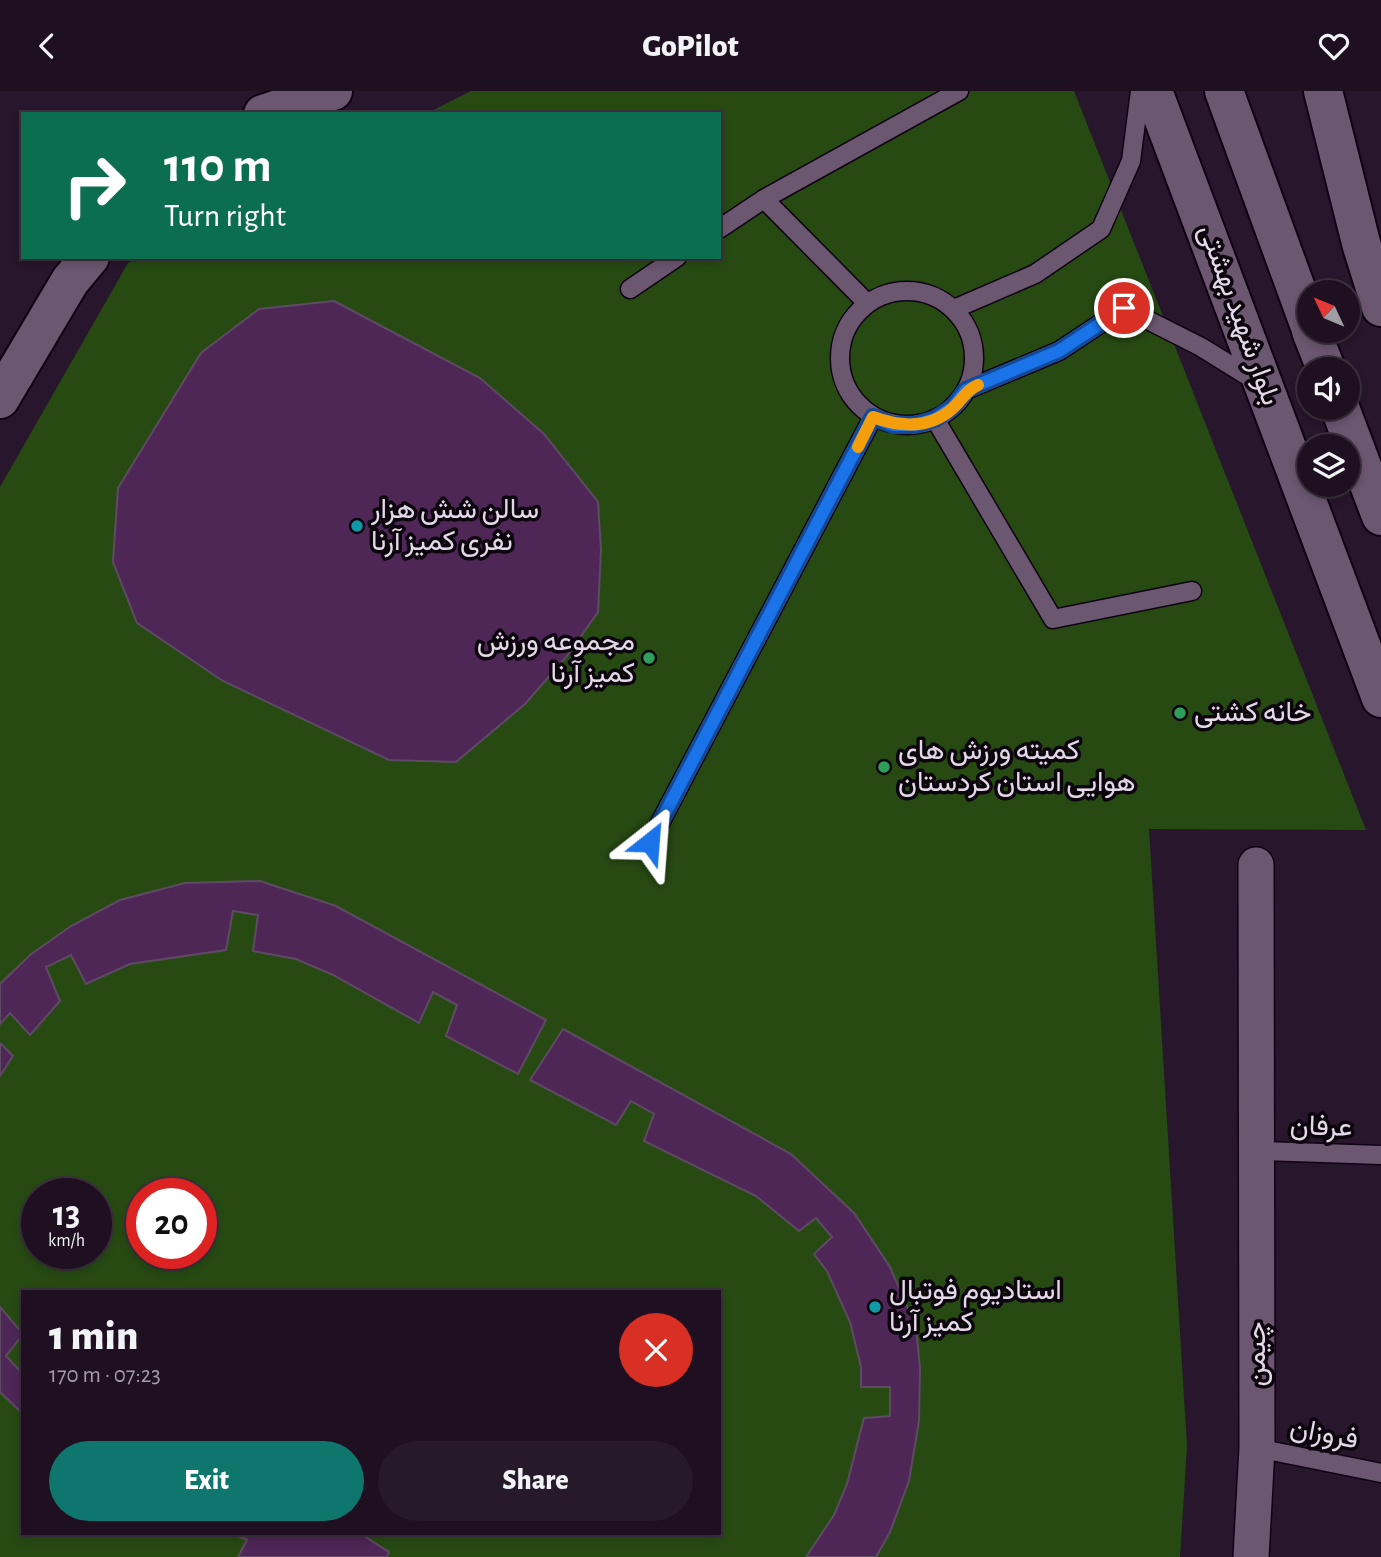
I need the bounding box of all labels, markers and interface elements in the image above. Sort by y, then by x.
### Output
icon: back [28,27,66,65]
icon: heart [1315,27,1353,65]
text: GoPilot [642,30,739,62]
icon: right [49,140,140,231]
text: 110 m [164,142,272,191]
text: Turn right [164,200,286,232]
street label: بلوار شهید بهشتی [1191,221,1285,410]
pin [1094,278,1154,338]
north arrow [1297,280,1360,343]
map controls [1297,280,1360,497]
icon: arrive [1105,289,1143,327]
button: sound [1297,357,1360,420]
button: layers [1297,434,1360,497]
place label: سالن شش هزار نفری کمیز آرنا [370,496,539,558]
marker: سالن شش هزار نفری کمیز آرنا [349,518,365,534]
place label: مجموعه ورزش کمیز آرنا [477,628,635,690]
marker: مجموعه ورزش کمیز آرنا [641,650,657,666]
place label: خانه کشتی [1194,699,1311,728]
marker: خانه کشتی [1172,705,1188,721]
place label: کمیته ورزش های هوایی استان کردستان [898,737,1135,799]
marker: کمیته ورزش های هوایی استان کردستان [876,759,892,775]
position arrow [613,805,687,879]
street label: عرفان [1289,1112,1353,1144]
speed limit sign: 20 [126,1178,217,1269]
text: 13 [53,1197,80,1232]
text: km/h [48,1232,85,1250]
place label: استادیوم فوتبال کمیز آرنا [889,1277,1062,1339]
marker: استادیوم فوتبال کمیز آرنا [867,1299,883,1315]
button: close [619,1313,693,1387]
text: 1 min [49,1315,138,1357]
street label: چیمن [1243,1321,1274,1387]
text: 170 m · 07:23 [49,1364,161,1387]
street label: فروزان [1287,1414,1360,1456]
button: Exit [49,1441,364,1521]
button: Share [378,1441,693,1521]

